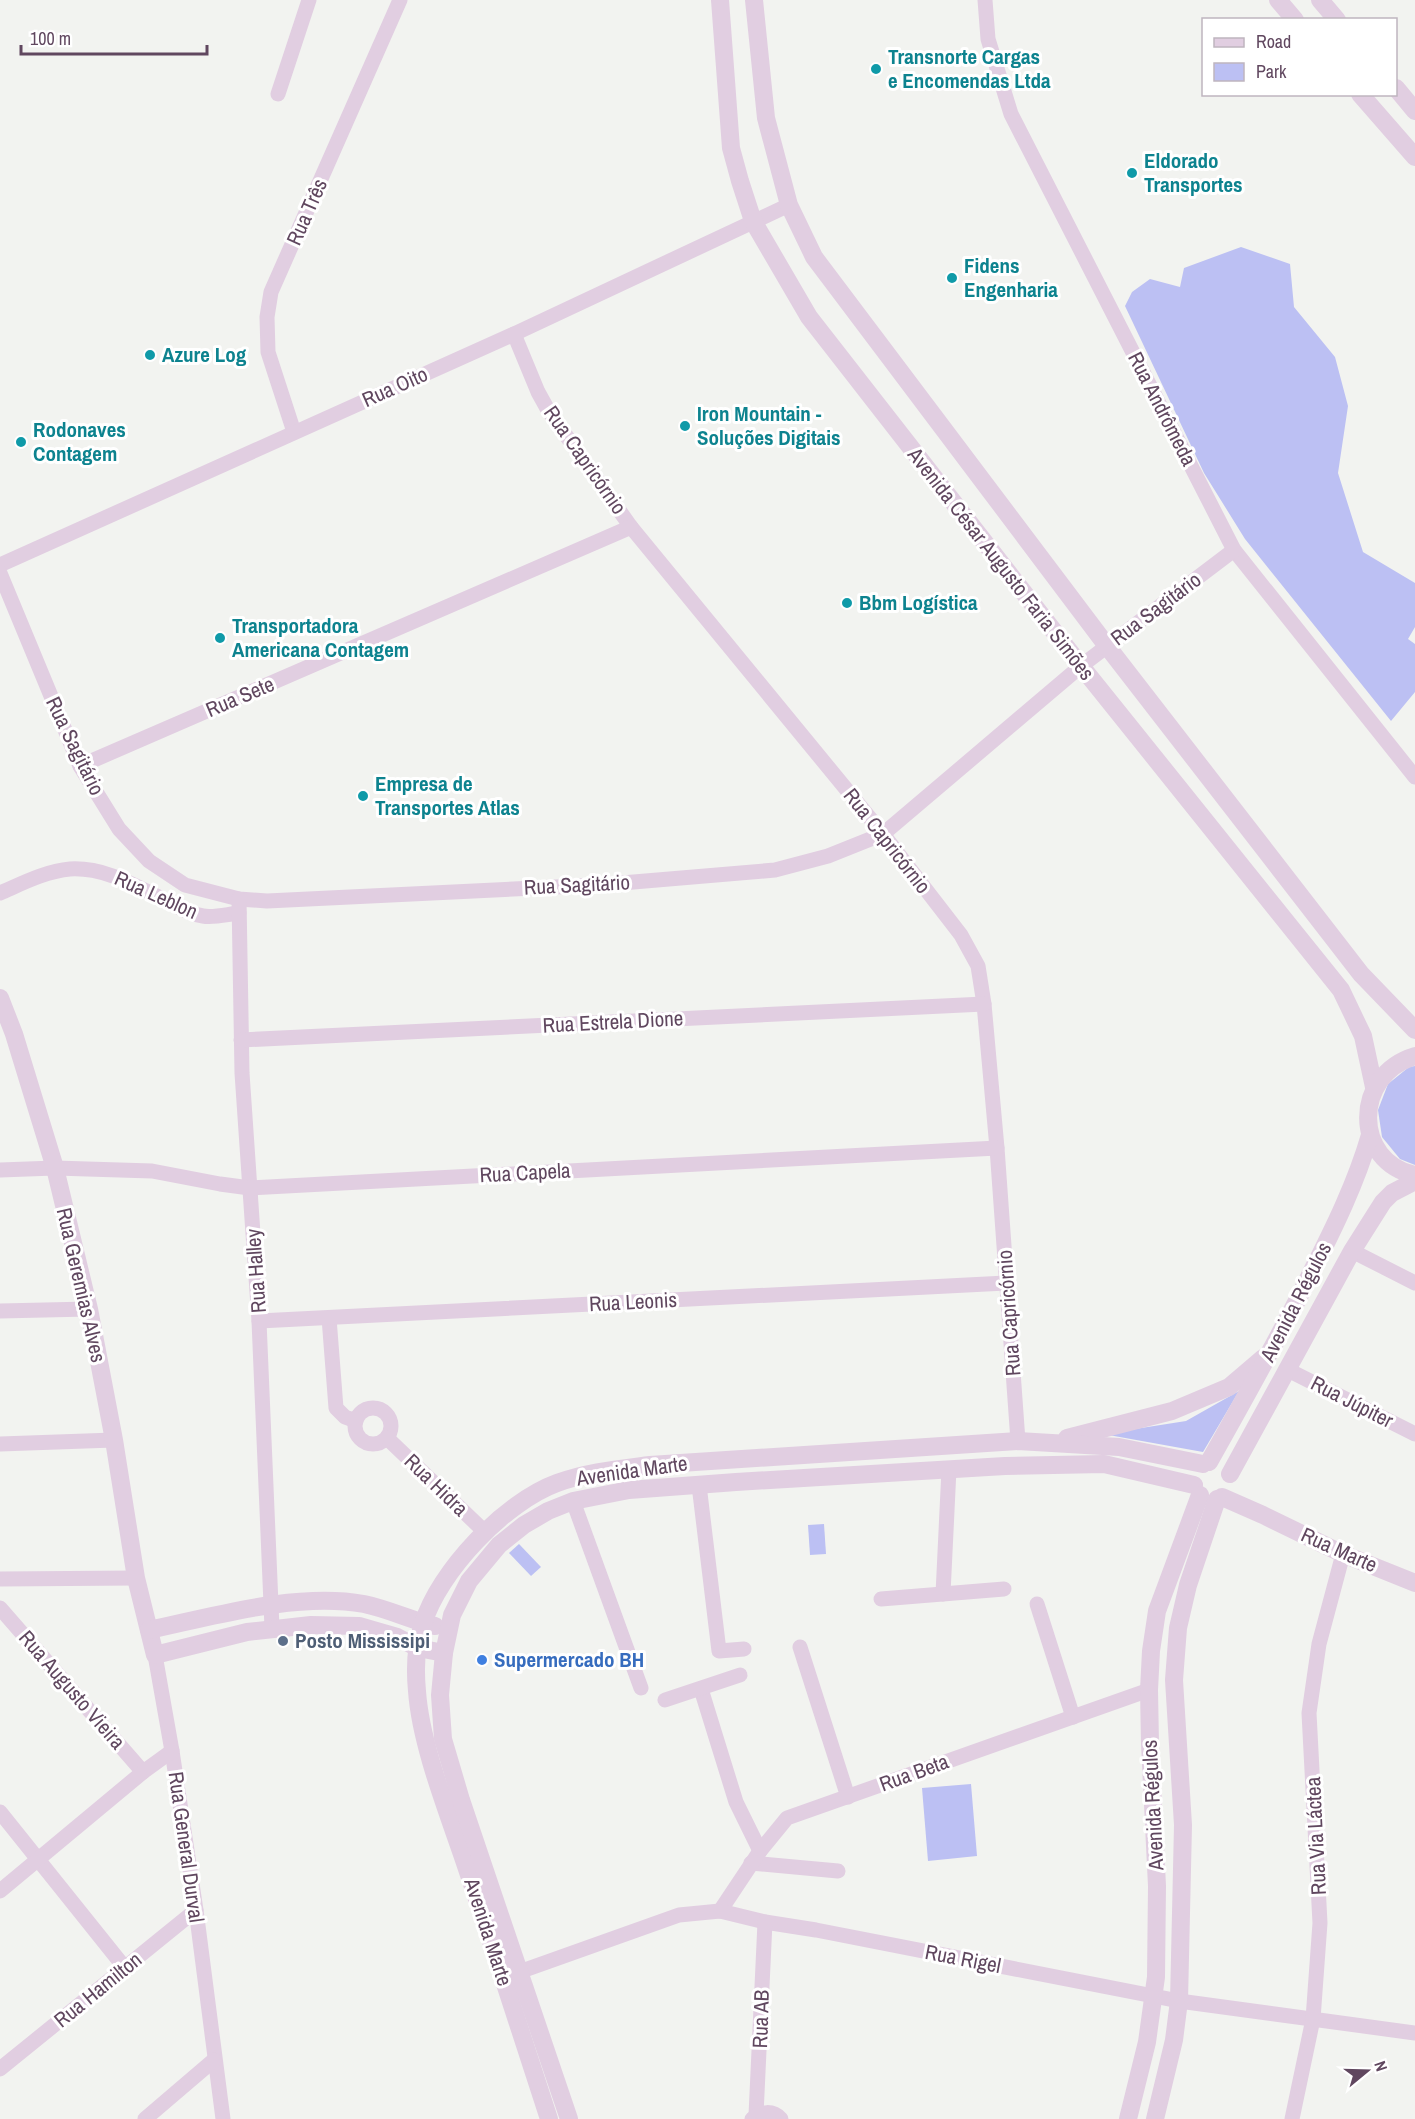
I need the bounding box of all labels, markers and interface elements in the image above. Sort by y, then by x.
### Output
scale bar [21,18,207,56]
legend [1202,18,1397,96]
text: 100 m [30,26,71,51]
text: Road [1256,29,1291,54]
place label: Transnorte Cargas e Encomendas Ltda [888,42,1051,95]
text: Park [1256,59,1287,84]
marker: Transnorte Cargas e Encomendas Ltda [869,62,883,76]
place label: Eldorado Transportes [1144,146,1243,199]
marker: Eldorado Transportes [1125,166,1139,180]
street label: Rua Três [279,174,334,250]
place label: Fidens Engenharia [964,251,1058,304]
marker: Fidens Engenharia [945,271,959,285]
place label: Azure Log [162,340,247,369]
street label: Rua Andrômeda [1121,347,1204,471]
marker: Azure Log [143,348,157,362]
street label: Rua Oito [357,359,432,414]
place label: Iron Mountain - Soluções Digitais [697,399,841,452]
street label: Rua Capricórnio [537,400,634,520]
place label: Rodonaves Contagem [33,415,126,468]
marker: Iron Mountain - Soluções Digitais [678,419,692,433]
marker: Rodonaves Contagem [14,435,28,449]
street label: Avenida César Augusto Faria Simões [901,441,1101,686]
street label: Rua Sagitário [1105,565,1207,652]
place label: Bbm Logística [859,588,978,617]
marker: Bbm Logística [840,596,854,610]
place label: Transportadora Americana Contagem [232,611,409,664]
marker: Transportadora Americana Contagem [213,631,227,645]
street label: Rua Sete [201,669,279,724]
street label: Rua Sagitário [39,692,112,800]
place label: Empresa de Transportes Atlas [375,769,520,822]
street label: Rua Capricórnio [837,782,938,899]
marker: Empresa de Transportes Atlas [356,789,370,803]
street label: Rua Leblon [110,863,202,926]
street label: Rua Sagitário [523,867,631,902]
street label: Rua Estrela Dione [542,1003,684,1040]
street label: Rua Capela [479,1156,572,1189]
street label: Rua Geremias Alves [50,1205,113,1365]
street label: Rua Halley [238,1228,273,1314]
street label: Avenida Régulos [1252,1237,1338,1368]
street label: Rua Capricórnio [990,1249,1027,1377]
street label: Rua Leonis [588,1285,678,1318]
street label: Rua Júpiter [1306,1368,1399,1435]
street label: Rua Hidra [398,1447,475,1523]
street label: Avenida Marte [574,1448,689,1493]
street label: Rua Marte [1297,1520,1382,1579]
street label: Rua Augusto Vieira [13,1624,132,1756]
place label: Posto Mississipi [295,1626,430,1655]
marker: Posto Mississipi [276,1634,290,1648]
place label: Supermercado BH [494,1645,644,1674]
marker: Supermercado BH [475,1653,489,1667]
street label: Avenida Régulos [1135,1739,1170,1872]
street label: Rua Beta [875,1746,953,1798]
street label: Rua General Durval [162,1770,211,1924]
street label: Rua Via Láctea [1298,1776,1333,1896]
street label: Avenida Marte [457,1873,520,1989]
street label: Rua Rigel [923,1937,1003,1980]
street label: Rua Hamilton [48,1945,148,2034]
street label: Rua AB [745,1989,776,2049]
north arrow [1337,2041,1397,2101]
text: N [1369,2058,1393,2074]

